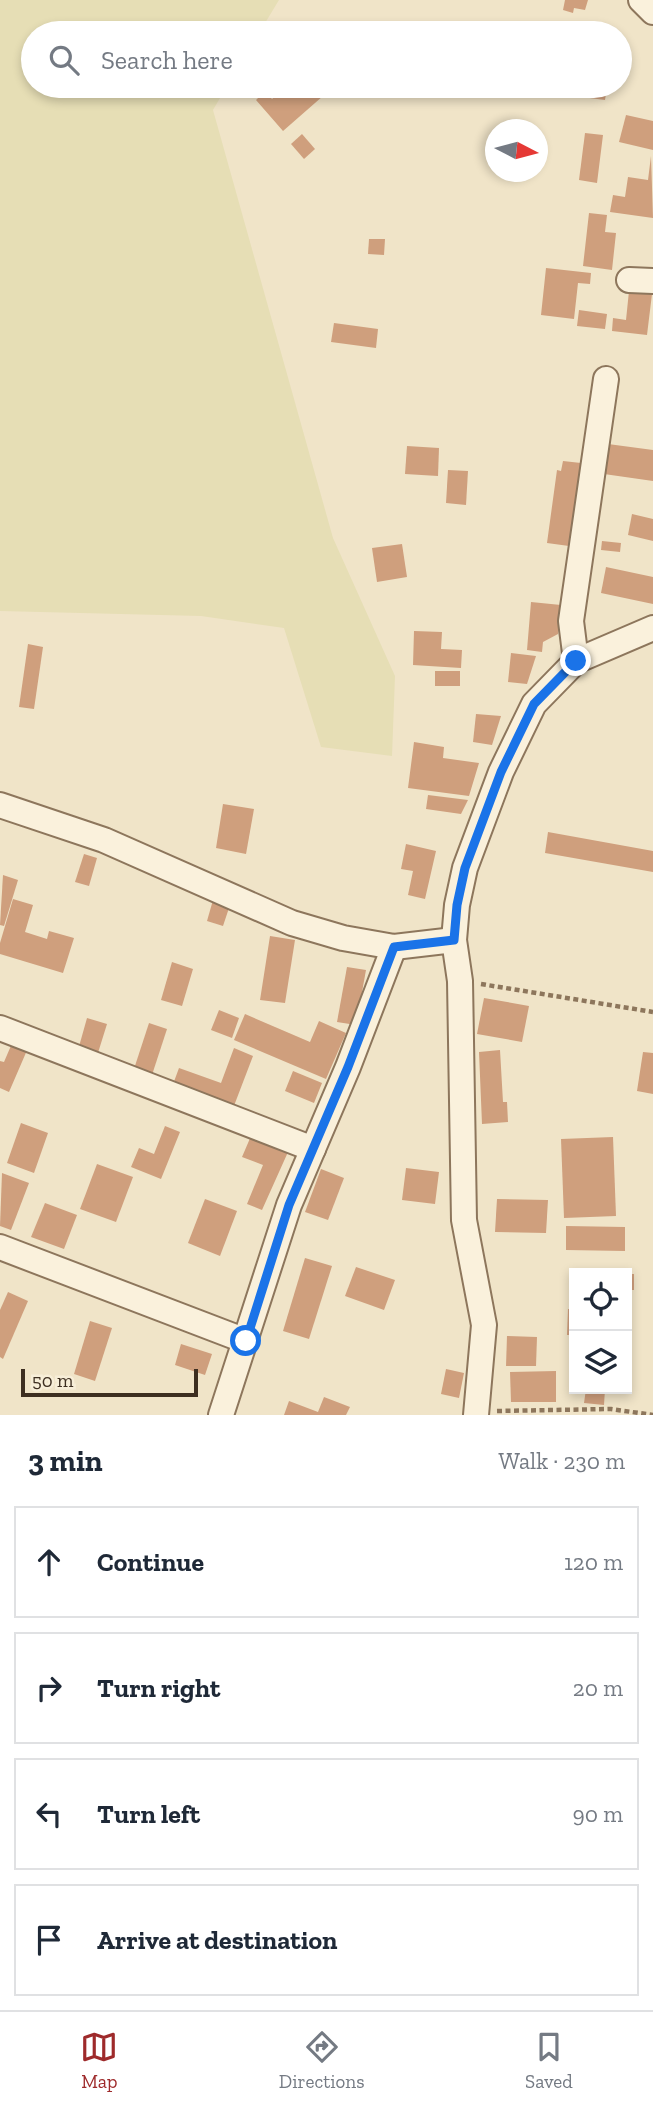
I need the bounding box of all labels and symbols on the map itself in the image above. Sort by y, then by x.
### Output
north arrow [485,119,548,182]
route end [560,645,591,676]
route start [230,1325,261,1356]
scale bar [21,1366,198,1398]

